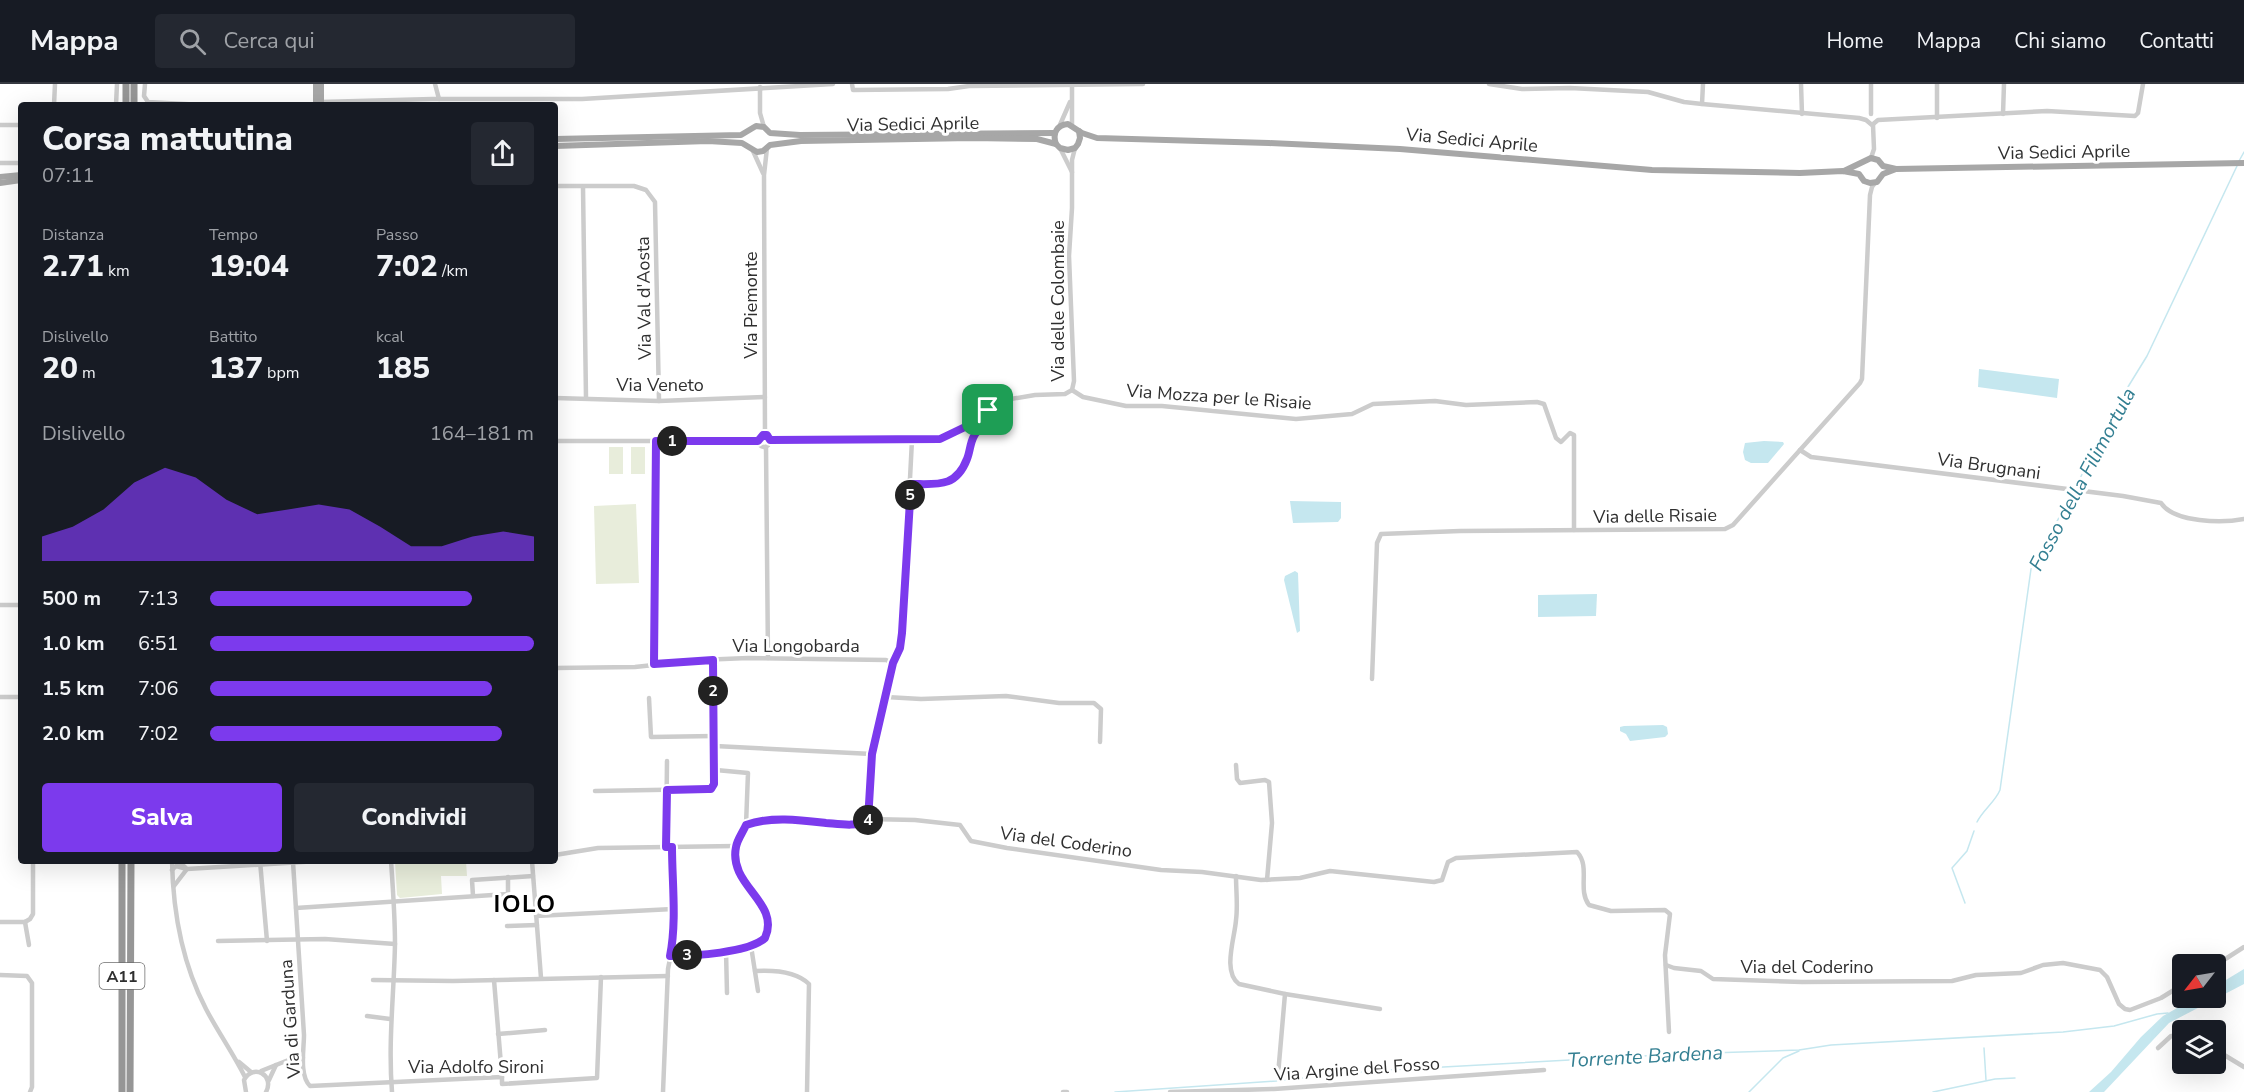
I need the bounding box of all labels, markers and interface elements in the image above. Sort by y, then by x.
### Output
search box [155,14,575,68]
text: Mappa [30,22,119,60]
icon: search [176,25,209,58]
text: Cerca qui [224,26,315,56]
text: Home [1827,27,1883,55]
text: Mappa [1916,27,1981,55]
text: Chi siamo [2014,27,2106,55]
text: Contatti [2139,27,2214,55]
street label: Via Sedici Aprile [846,111,979,137]
text: Corsa mattutina [42,117,293,162]
button: share [471,122,534,185]
street label: Via Sedici Aprile [1404,122,1539,158]
street label: Via Sedici Aprile [1997,139,2130,165]
text: 07:11 [42,162,95,189]
street label: Via delle Colombaie [1046,220,1070,383]
text: Distanza [42,224,104,246]
text: Tempo [209,224,258,246]
text: Passo [376,224,419,246]
street label: Via Val d'Aosta [631,236,657,361]
text: 2.71 [42,246,104,287]
text: 19:04 [209,246,289,287]
text: 7:02 [376,246,438,287]
street label: Via Piemonte [739,251,763,360]
text: km [104,260,130,282]
text: /km [438,260,468,282]
text: Dislivello [42,326,109,348]
text: Battito [209,326,257,348]
text: kcal [376,326,404,348]
text: 20 [42,348,78,389]
text: 137 [209,348,263,389]
text: 185 [376,348,430,389]
text: m [78,362,96,384]
text: bpm [263,362,299,384]
street label: Via Veneto [615,373,704,397]
street label: Via Mozza per le Risaie [1125,378,1312,415]
water label: Fosso della Filimortula [2023,383,2142,576]
pin [962,384,1013,435]
icon: arrive [971,393,1004,426]
text: Dislivello [42,420,125,447]
text: 164–181 m [430,420,534,447]
pin: 1 [657,426,687,456]
text: 1 [667,430,677,452]
street label: Via Brugnani [1935,447,2042,485]
pin: 5 [895,480,925,510]
text: 5 [905,484,915,506]
street label: Via delle Risaie [1592,503,1717,529]
text: 500 m [42,585,101,612]
text: 7:13 [138,585,179,612]
text: 1.0 km [42,630,105,657]
text: 6:51 [138,630,179,657]
street label: Via Longobarda [731,634,860,658]
text: 1.5 km [42,675,105,702]
text: 7:06 [138,675,179,702]
pin: 2 [698,676,728,706]
text: 2 [708,680,718,702]
text: 2.0 km [42,720,105,747]
text: 7:02 [138,720,179,747]
button: Salva [42,783,282,852]
button: Condividi [294,783,534,852]
pin: 4 [853,805,883,835]
text: 4 [863,809,873,831]
street label: Via del Coderino [997,821,1134,863]
district label: IOLO [494,888,557,920]
pin: 3 [672,940,702,970]
text: 3 [682,944,692,966]
north arrow [2172,954,2226,1008]
map controls [2172,954,2226,1074]
street label: Via del Coderino [1739,955,1874,979]
street label: Via di Garduna [274,959,306,1080]
road number: A11 [100,963,144,989]
button: layers [2172,1020,2226,1074]
water label: Torrente Bardena [1566,1039,1724,1074]
street label: Via Argine del Fosso [1272,1051,1441,1087]
street label: Via Adolfo Sironi [407,1055,544,1079]

